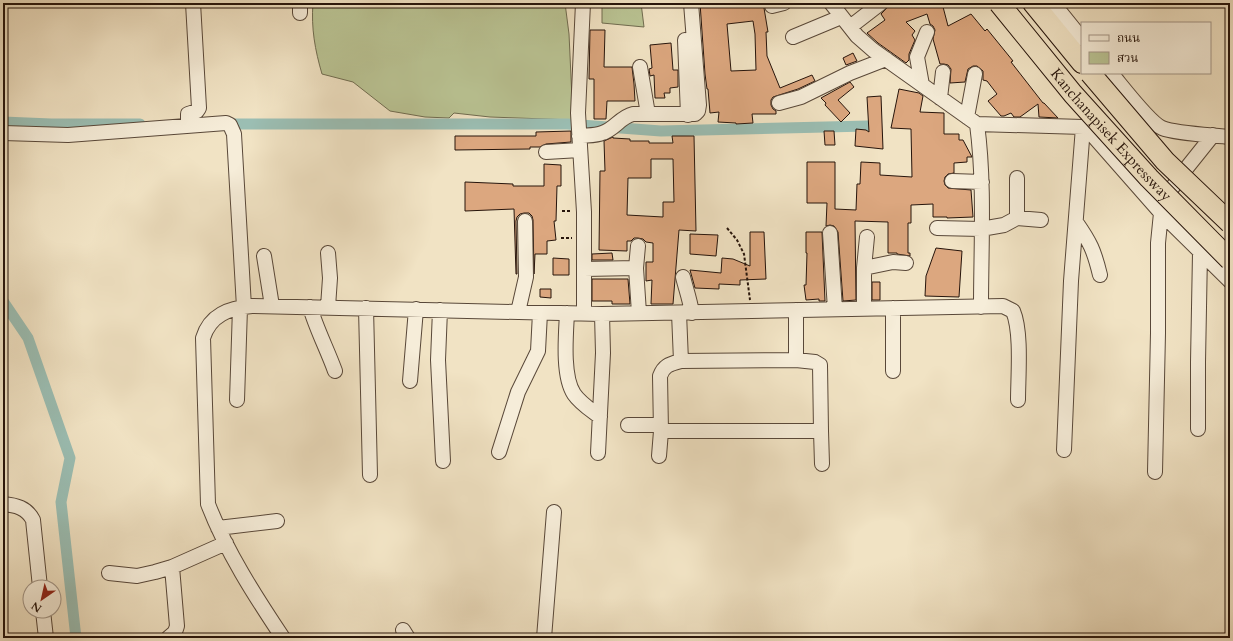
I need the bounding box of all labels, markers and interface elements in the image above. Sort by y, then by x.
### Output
legend [1081,22,1211,74]
text: ถนน [1117,30,1140,46]
text: สวน [1117,50,1139,66]
street label: Kanchanapisek Expressway [1046,64,1176,205]
north arrow [22,579,62,619]
text: N [28,598,45,616]

